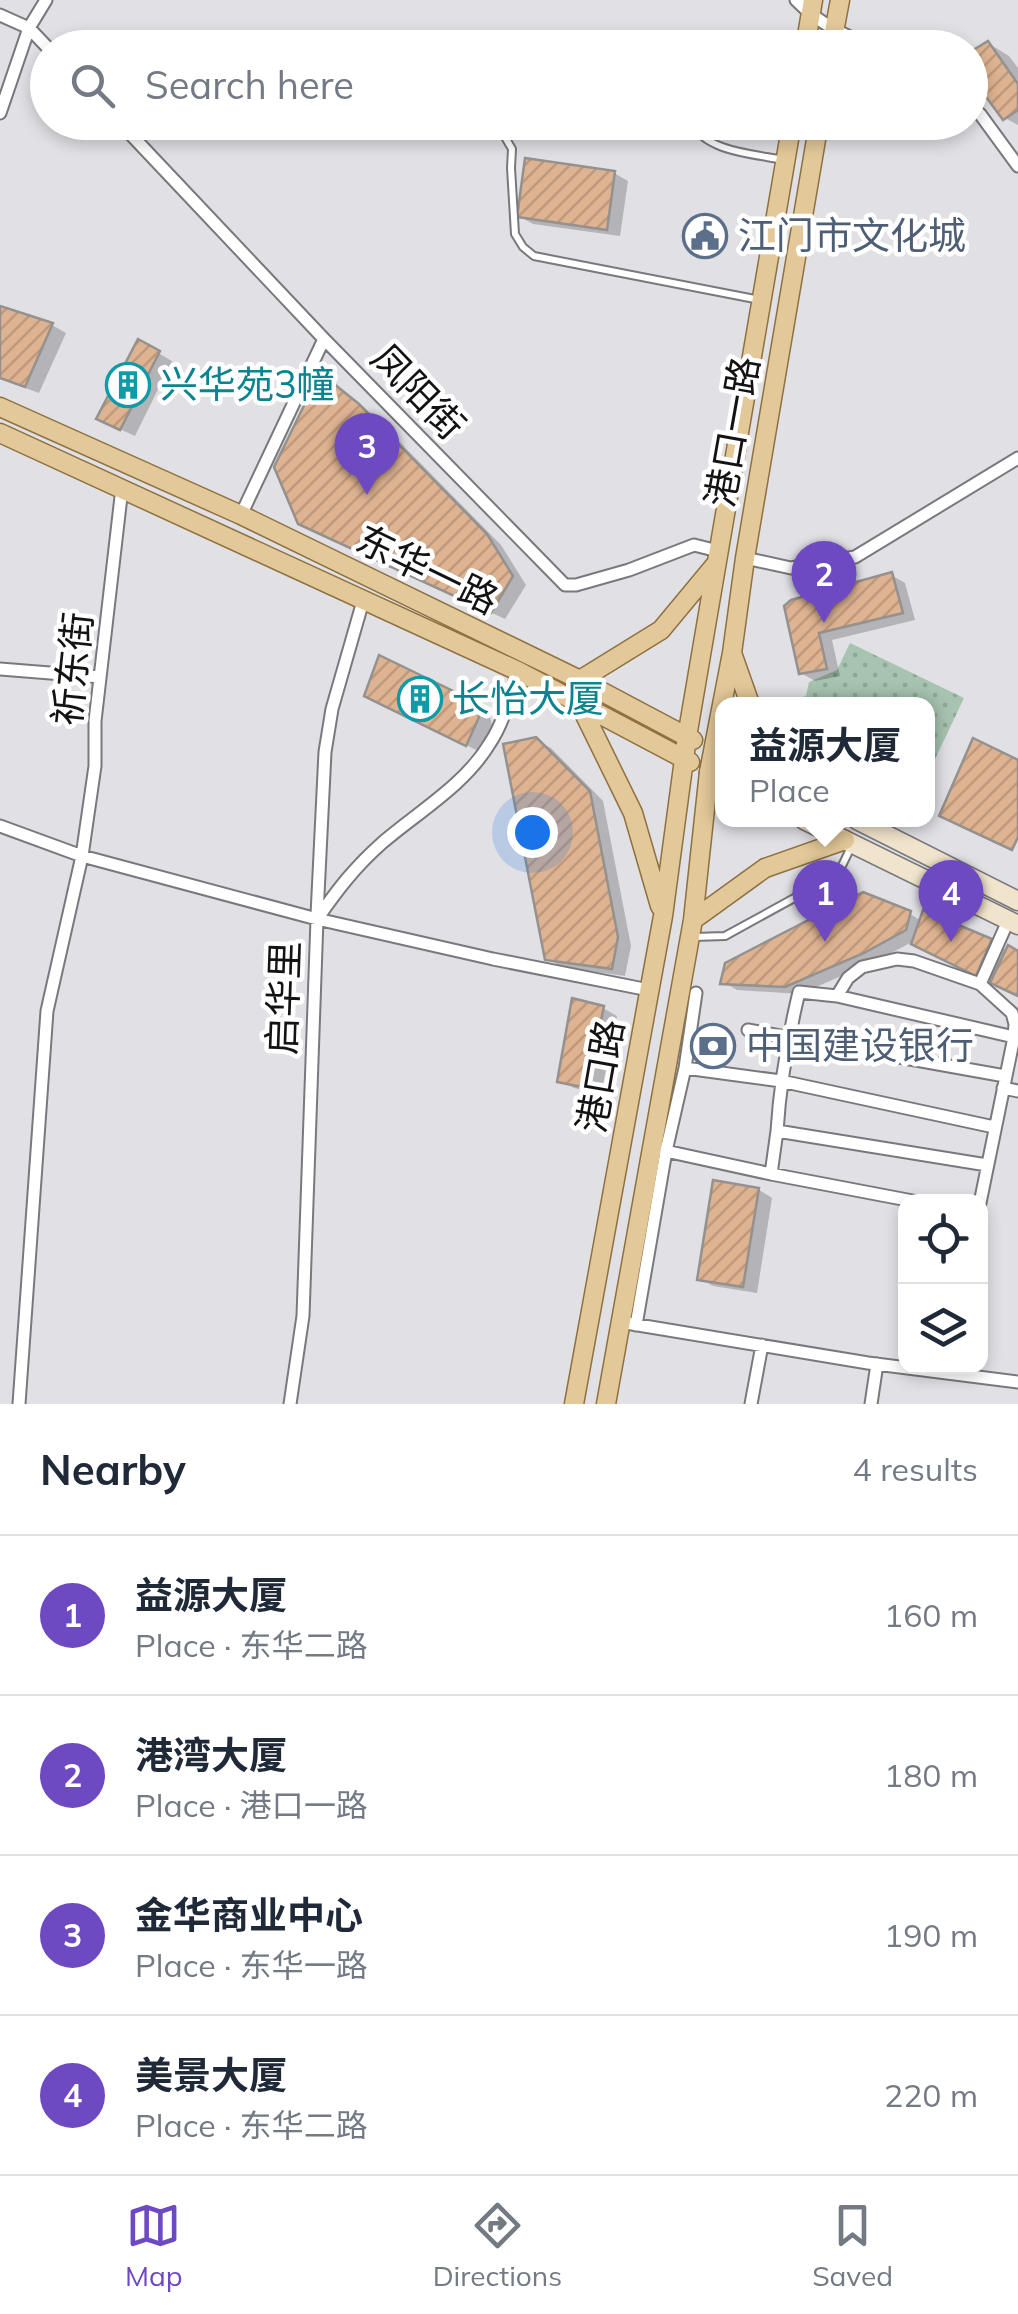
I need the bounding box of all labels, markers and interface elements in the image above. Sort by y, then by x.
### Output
search box [30,30,988,140]
icon: search [65,58,120,113]
text: Search here [145,61,354,109]
place label: 江门市文化城 [738,211,966,259]
public building icon: 江门市文化城 [682,213,728,259]
street label: 凤阳街 [362,334,476,449]
street label: 港口一路 [695,353,769,511]
place label: 兴华苑3幢 [160,360,335,408]
building icon: 兴华苑3幢 [105,362,151,408]
pin: 3 [334,412,400,495]
street label: 东华一路 [349,514,506,624]
pin: 2 [792,540,856,623]
street label: 祈东街 [42,610,102,728]
place label: 长怡大厦 [452,674,604,722]
building icon: 长怡大厦 [397,676,443,722]
popup [715,697,935,827]
text: 益源大厦 [749,721,901,769]
text: Place [749,770,830,810]
your location [507,807,558,858]
pin: 1 [792,860,858,942]
pin: 4 [918,860,984,942]
street label: 启华里 [257,940,309,1056]
street label: 港口路 [566,1016,634,1136]
place label: 中国建设银行 [746,1021,974,1069]
bank icon: 中国建设银行 [690,1023,736,1069]
map controls [898,1194,988,1374]
button: locate [898,1194,988,1284]
button: layers [898,1284,988,1374]
text: Nearby [40,1443,186,1496]
text: 4 results [853,1449,978,1489]
text: 益源大厦 [135,1571,287,1619]
text: 1 [63,1595,82,1635]
text: 160 m [884,1595,978,1635]
text: Place · 东华二路 [135,1625,368,1665]
text: 港湾大厦 [135,1731,287,1779]
text: 2 [63,1755,82,1795]
text: 180 m [884,1755,978,1795]
text: Place · 港口一路 [135,1785,368,1825]
text: 金华商业中心 [135,1891,363,1939]
text: 3 [63,1915,82,1955]
text: 190 m [884,1915,978,1955]
text: Place · 东华一路 [135,1945,368,1985]
text: 美景大厦 [135,2051,287,2099]
text: 4 [63,2075,82,2115]
text: 220 m [884,2075,978,2115]
text: Place · 东华二路 [135,2105,368,2145]
tab: Map [125,2198,183,2293]
tab: Directions [433,2198,562,2293]
tab: Saved [812,2198,893,2293]

